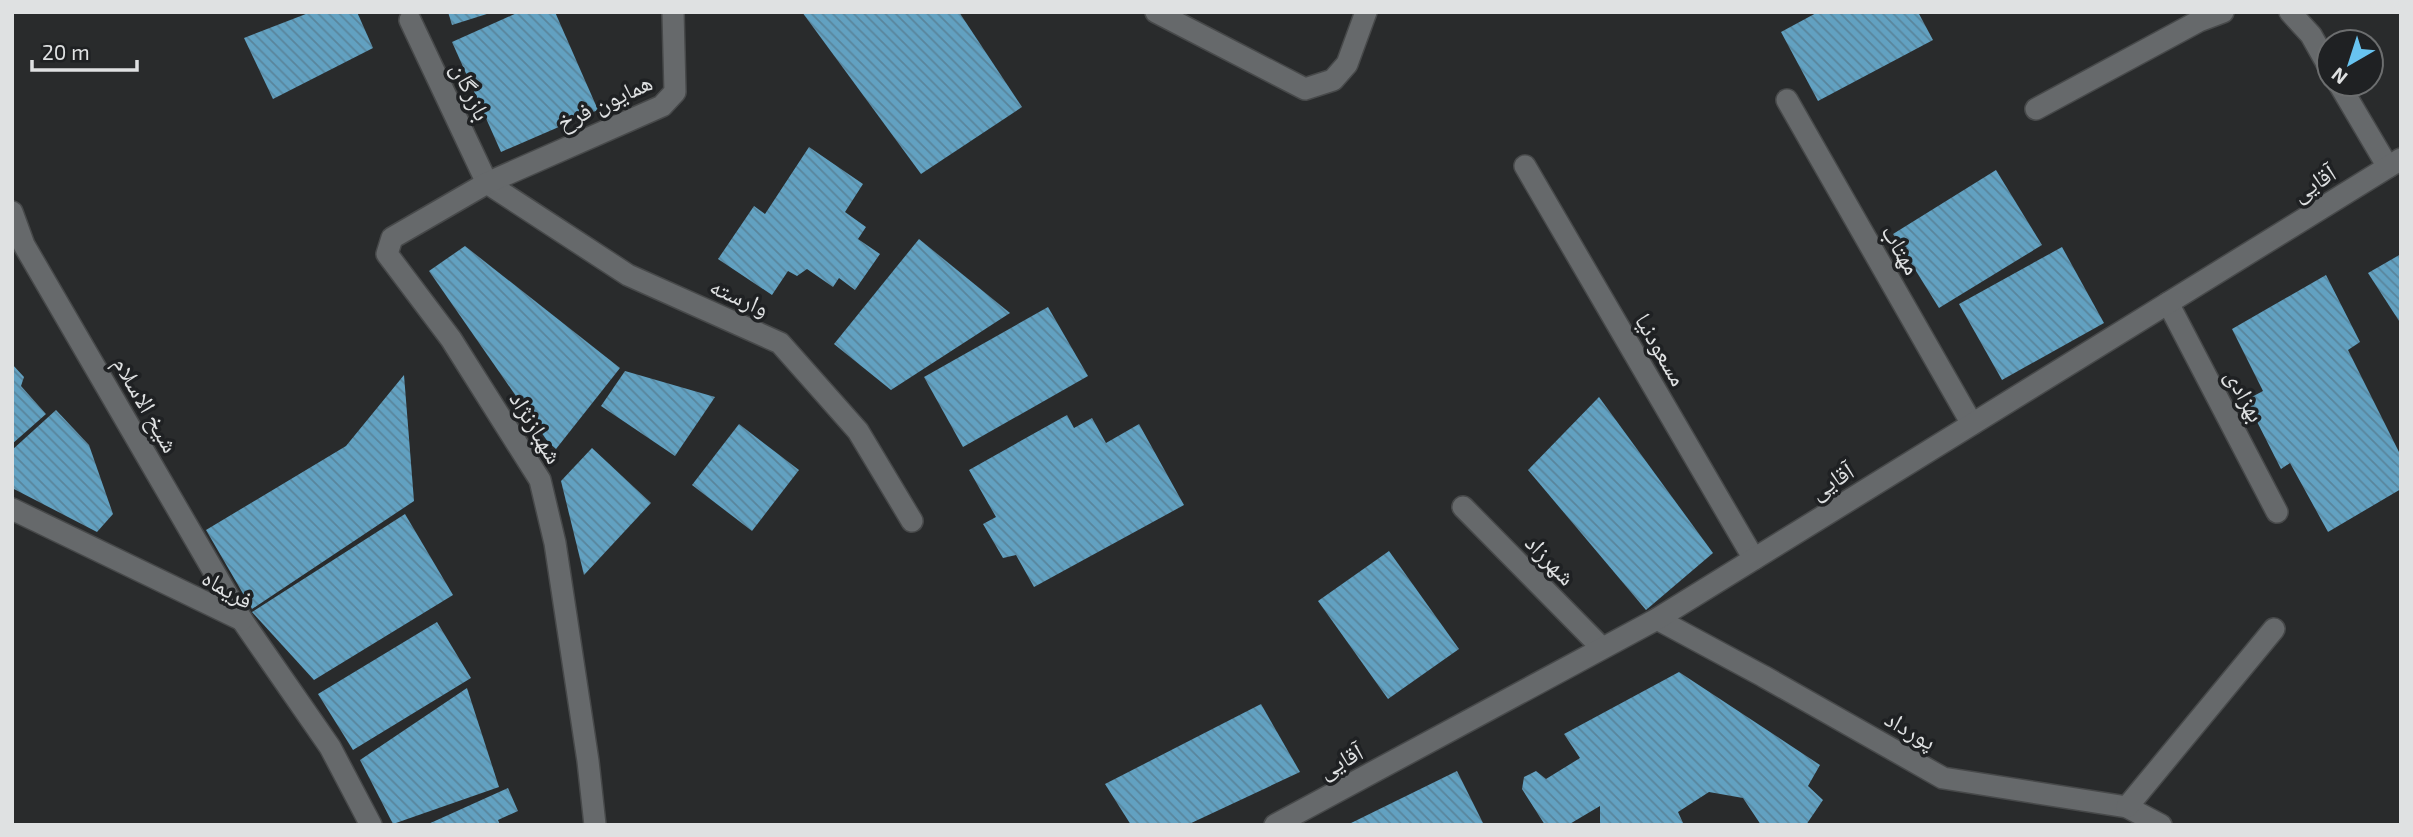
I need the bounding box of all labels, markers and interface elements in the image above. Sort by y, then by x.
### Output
scale bar [32,28,136,72]
north arrow [2315,28,2385,98]
text: 20 m [42,39,90,64]
street label: بازرگان [445,57,498,125]
text: N [2326,63,2352,90]
street label: همایون فرخ [552,66,657,138]
street label: آقایی [2286,157,2342,207]
street label: مهتاب [1875,219,1928,280]
street label: وارسته [706,270,774,322]
street label: مسعودنیا [1629,307,1694,391]
street label: شیخ الاسلام [105,351,186,459]
street label: بهزادی [2219,364,2272,427]
street label: شهبازنژاد [504,386,570,469]
street label: آقایی [1804,455,1860,505]
street label: شهرزاد [1520,528,1582,590]
street label: فریماه [197,562,259,614]
street label: پورداد [1880,703,1942,756]
street label: آقایی [1313,736,1369,785]

